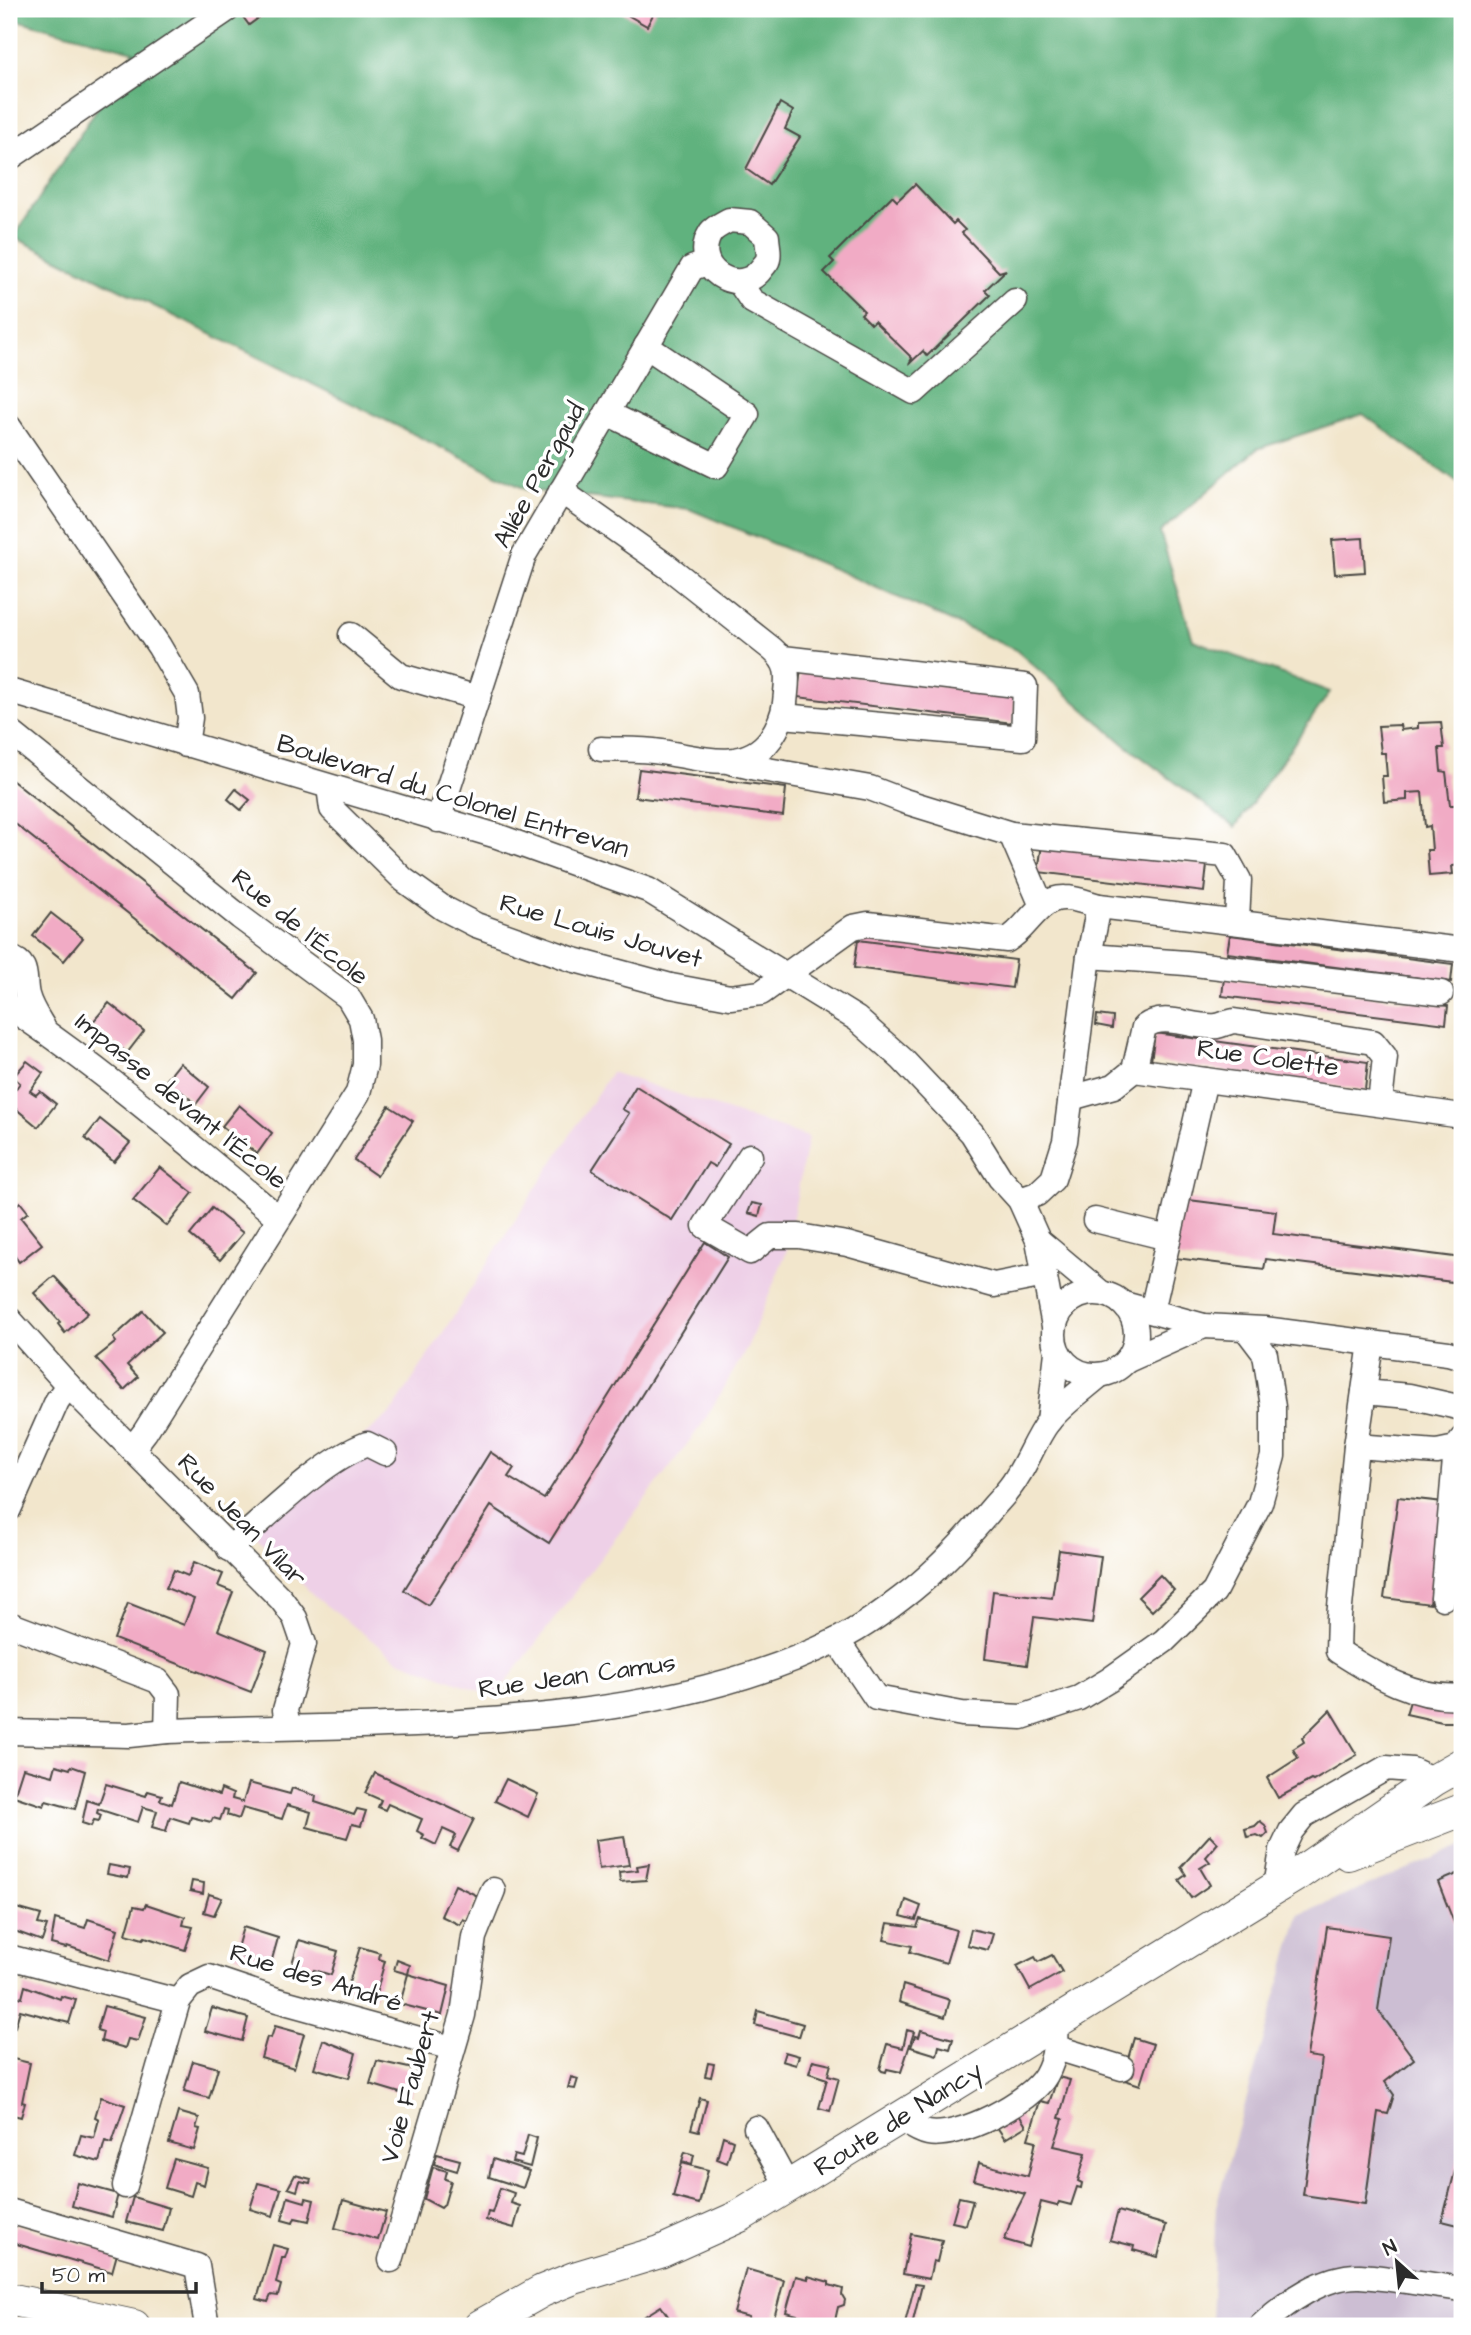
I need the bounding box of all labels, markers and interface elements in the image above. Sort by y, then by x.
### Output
street label: Allée Pergaud [484,396,596,555]
street label: Boulevard du Colonel Entrevan [272,725,634,867]
street label: Rue de l'École [224,860,376,994]
street label: Rue Louis Jouvet [496,885,707,977]
street label: Impasse devant l'École [67,1004,295,1198]
street label: Rue Colette [1195,1030,1341,1086]
street label: Rue Jean Vilar [169,1445,315,1595]
street label: Rue Jean Camus [476,1644,678,1708]
street label: Rue des André [225,1935,407,2021]
street label: Voie Faubert [371,2006,449,2168]
street label: Route de Nancy [807,2053,990,2187]
north arrow [1362,2226,1432,2296]
text: N [1379,2233,1401,2263]
scale bar [42,2251,196,2295]
text: 50 m [52,2261,106,2290]

